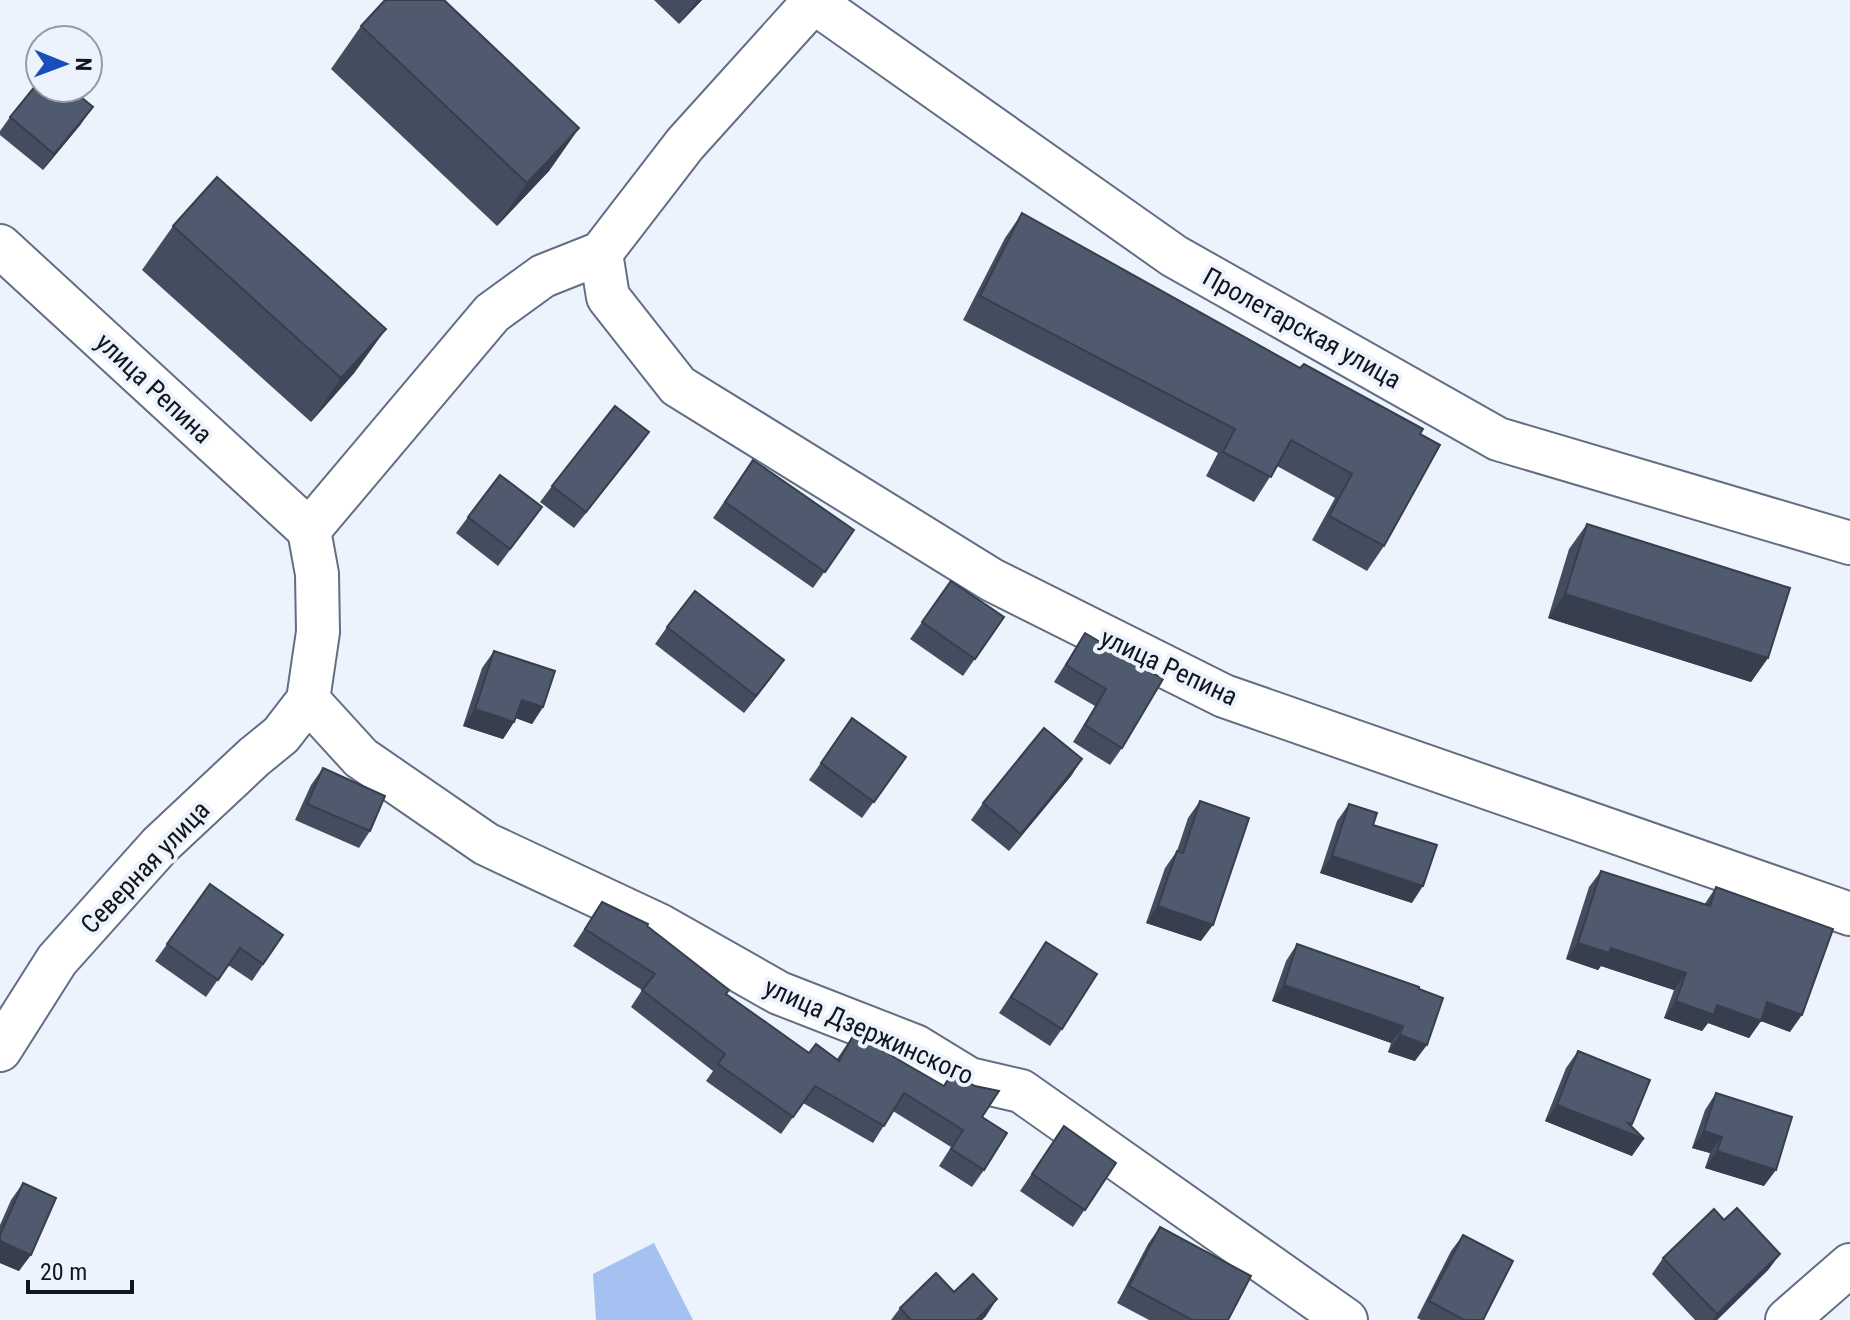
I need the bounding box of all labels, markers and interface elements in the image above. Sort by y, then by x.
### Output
north arrow [24,24,104,104]
text: N [71,57,96,71]
street label: Пролетарская улица [1198,261,1406,395]
street label: улица Репина [90,327,218,449]
street label: улица Репина [1096,622,1242,712]
street label: Северная улица [74,795,216,939]
street label: улица Дзержинского [760,971,978,1091]
scale bar [28,1244,132,1294]
text: 20 m [40,1258,87,1286]

